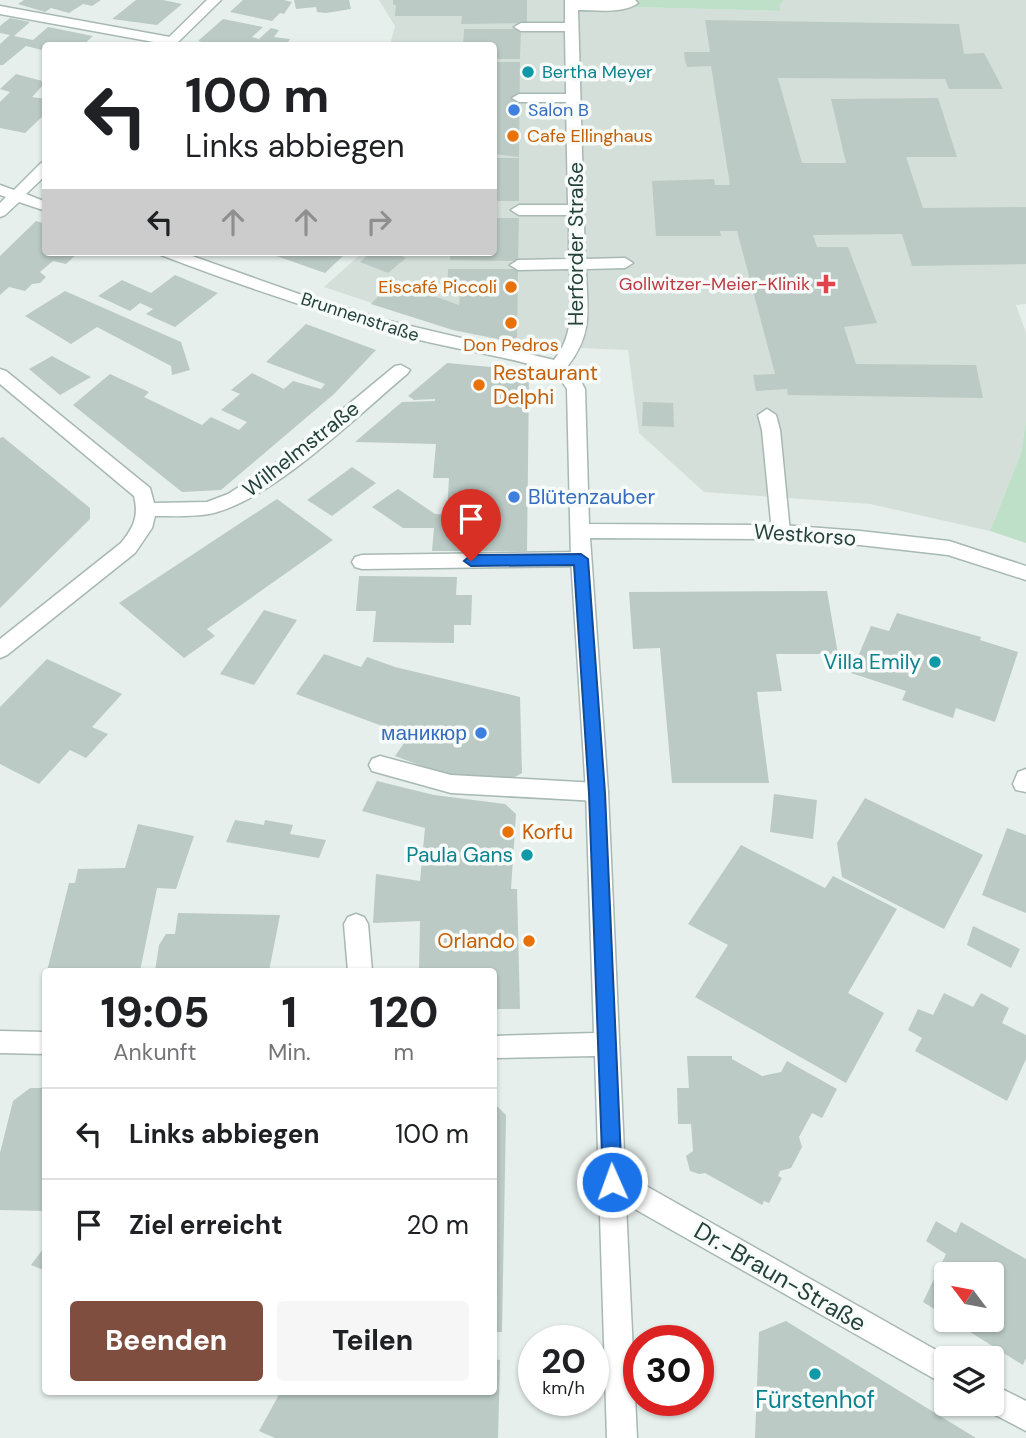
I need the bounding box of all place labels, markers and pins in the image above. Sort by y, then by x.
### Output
place label: Bertha Meyer [542,60,653,84]
marker: Bertha Meyer [520,64,536,80]
place label: Salon B [528,98,589,122]
marker: Salon B [506,102,522,118]
place label: Cafe Ellinghaus [527,124,653,148]
marker: Cafe Ellinghaus [505,128,521,144]
place label: Gollwitzer-Meier-Klinik [619,272,810,296]
marker: Gollwitzer-Meier-Klinik [816,274,836,294]
place label: Eiscafé Piccoli [378,275,497,299]
marker: Eiscafé Piccoli [503,279,519,295]
marker: Don Pedros [503,315,519,331]
place label: Don Pedros [463,333,559,357]
place label: Restaurant Delphi [493,359,598,411]
marker: Restaurant Delphi [471,377,487,393]
place label: Blütenzauber [528,483,655,511]
pin [441,489,501,561]
marker: Blütenzauber [506,489,522,505]
place label: Villa Emily [824,648,921,676]
marker: Villa Emily [927,654,943,670]
place label: маникюр [381,719,467,747]
marker: маникюр [473,725,489,741]
place label: Korfu [522,818,573,846]
marker: Korfu [500,824,516,840]
place label: Paula Gans [406,841,513,869]
marker: Paula Gans [519,847,535,863]
place label: Orlando [437,927,515,955]
marker: Orlando [521,933,537,949]
marker: Fürstenhof [807,1366,823,1382]
place label: Fürstenhof [755,1384,875,1415]

